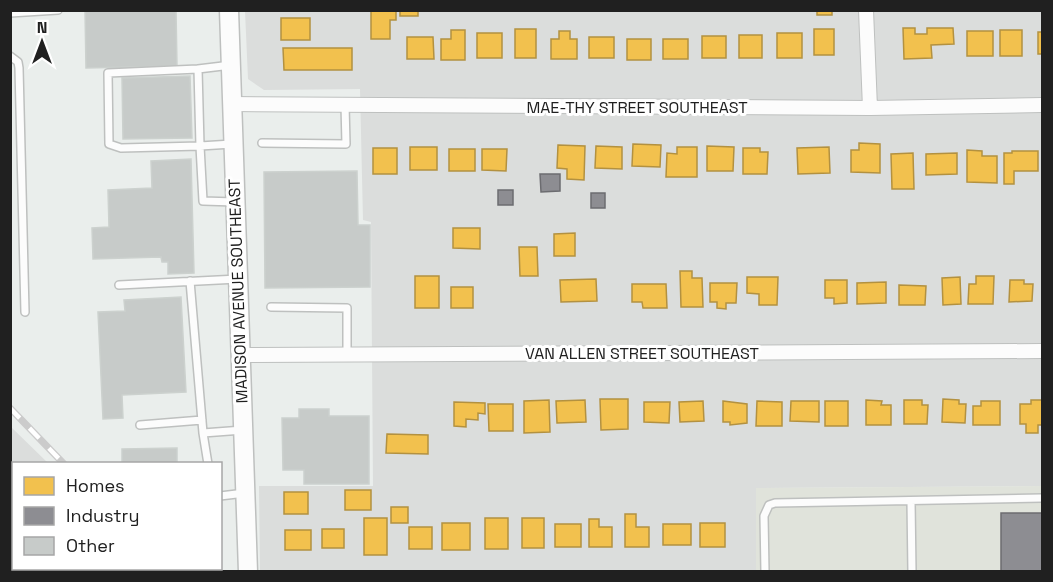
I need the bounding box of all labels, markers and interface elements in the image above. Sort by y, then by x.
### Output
north arrow [12,12,72,72]
text: N [37,17,47,38]
street label: MAE-THY STREET SOUTHEAST [526,97,748,118]
street label: MADISON AVENUE SOUTHEAST [224,178,252,404]
street label: VAN ALLEN STREET SOUTHEAST [525,343,759,364]
legend [12,462,222,570]
text: Homes [66,474,125,497]
text: Industry [66,504,139,527]
text: Other [66,534,115,557]

